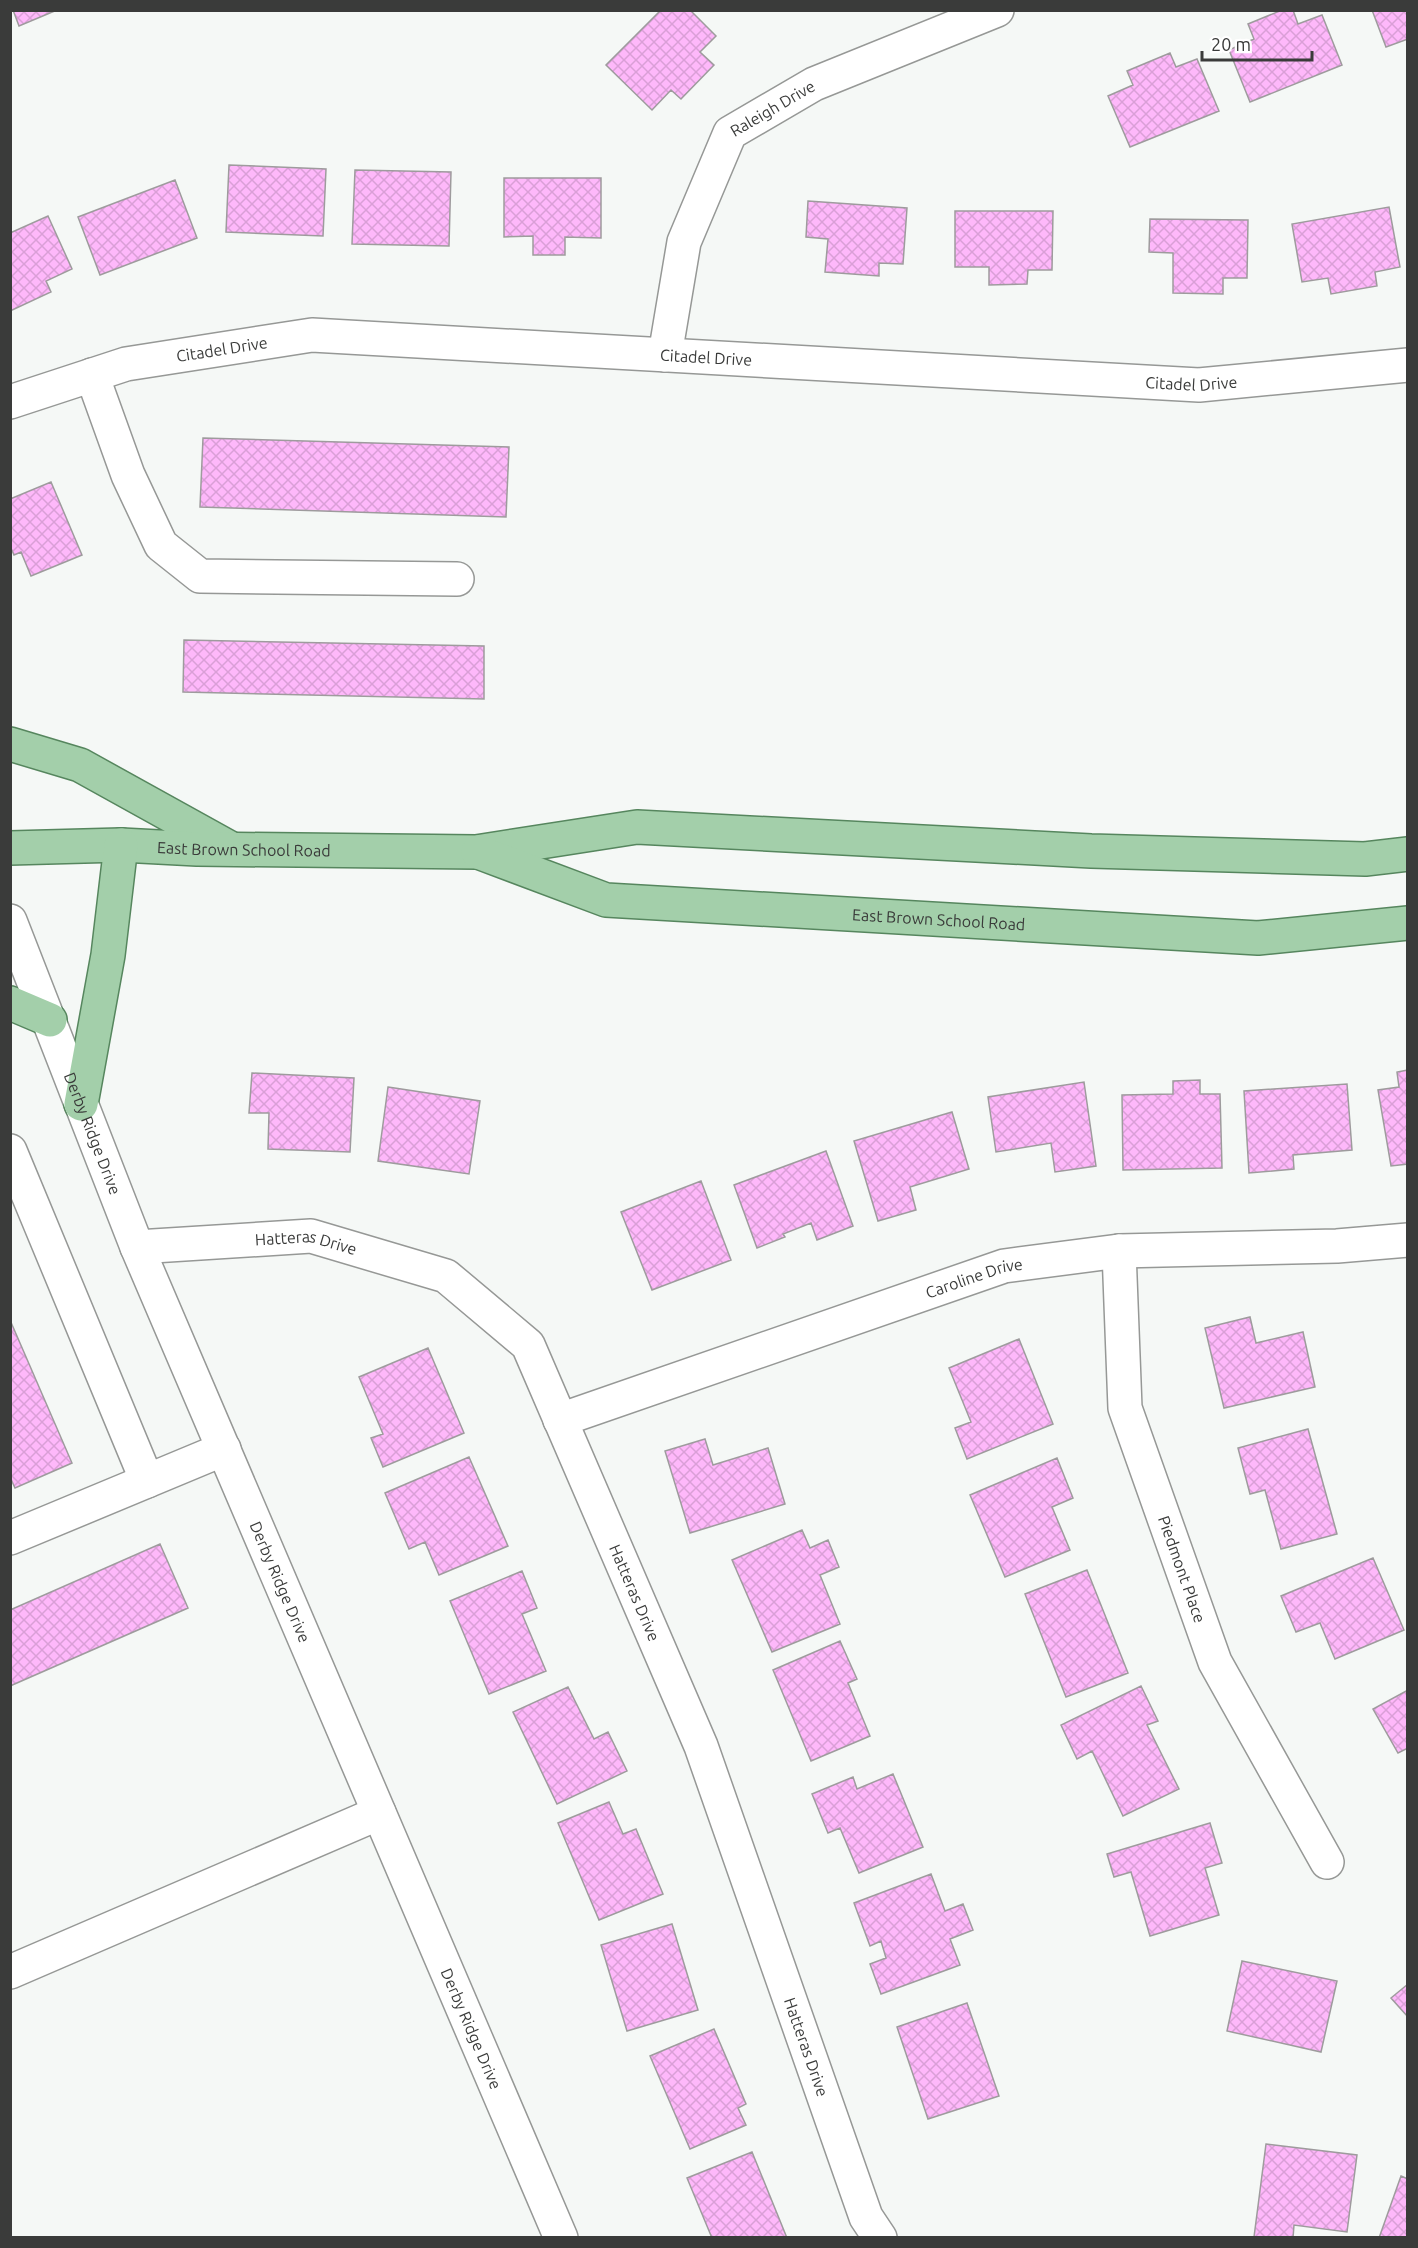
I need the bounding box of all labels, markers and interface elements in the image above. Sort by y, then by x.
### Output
scale bar [1202,24,1312,62]
text: 20 m [1211,34,1251,54]
street label: Raleigh Drive [727,77,818,140]
street label: Citadel Drive [175,333,269,365]
street label: Citadel Drive [660,346,753,369]
street label: Citadel Drive [1145,372,1238,394]
street label: East Brown School Road [157,838,331,859]
street label: East Brown School Road [852,905,1026,933]
street label: Derby Ridge Drive [61,1070,125,1197]
street label: Hatteras Drive [254,1227,359,1258]
street label: Caroline Drive [923,1255,1024,1302]
street label: Piedmont Place [1155,1513,1209,1625]
street label: Derby Ridge Drive [246,1519,314,1645]
street label: Hatteras Drive [606,1542,664,1644]
street label: Derby Ridge Drive [438,1965,505,2092]
street label: Hatteras Drive [781,1995,832,2099]

